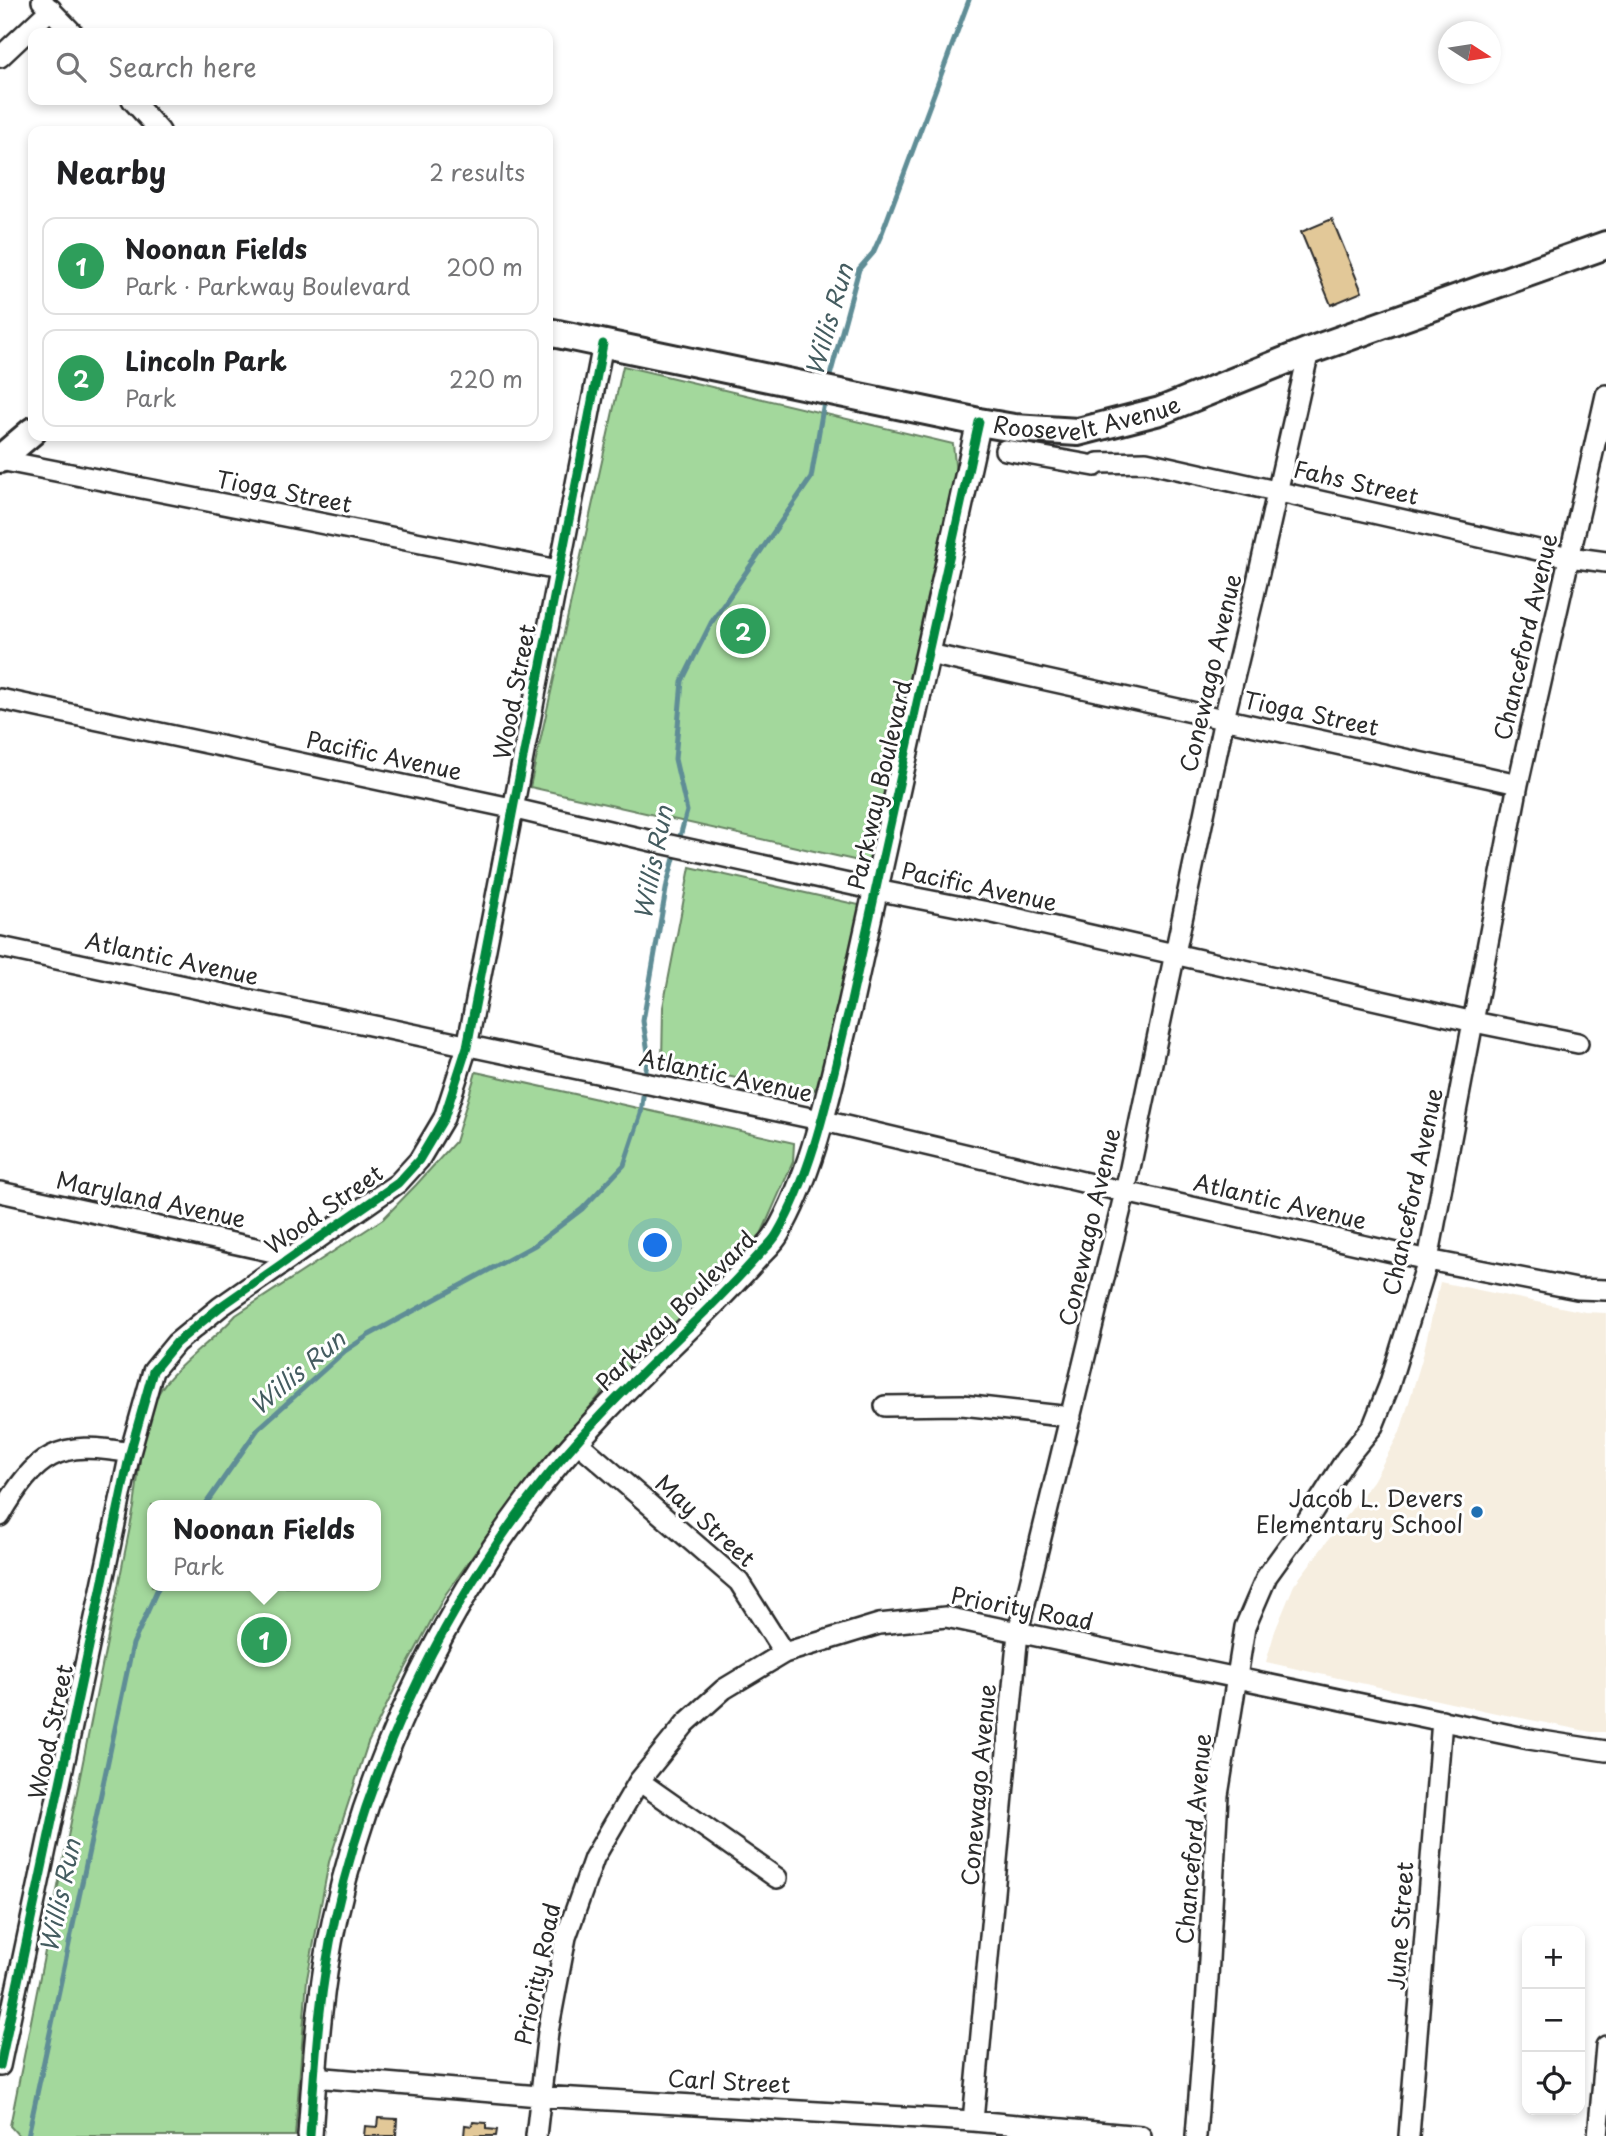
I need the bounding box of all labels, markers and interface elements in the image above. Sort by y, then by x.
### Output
north arrow [1438,21,1501,84]
search box [28,28,553,105]
text: Search here [108,47,257,86]
icon: search [52,48,90,86]
text: Nearby [56,149,166,194]
text: 2 results [429,154,525,189]
text: Noonan Fields [125,229,307,268]
text: 1 [76,249,87,284]
text: 200 m [446,249,523,284]
water label: Willis Run [795,258,862,380]
text: Park · Parkway Boulevard [125,268,410,303]
text: Lincoln Park [125,341,287,380]
text: 2 [73,361,89,396]
text: 220 m [449,361,523,396]
text: Park [125,380,176,415]
street label: Roosevelt Avenue [991,386,1185,448]
street label: Fahs Street [1290,450,1422,513]
street label: Tioga Street [214,460,355,521]
street label: Chanceford Avenue [1484,530,1565,744]
street label: Conewago Avenue [1170,570,1249,775]
pin: 2 [720,605,766,657]
street label: Wood Street [483,621,544,762]
street label: Parkway Boulevard [837,676,920,893]
street label: Tioga Street [1241,681,1382,744]
street label: Pacific Avenue [303,721,465,788]
water label: Willis Run [623,802,681,923]
street label: Pacific Avenue [898,852,1060,919]
street label: Atlantic Avenue [82,922,262,993]
street label: Atlantic Avenue [636,1039,816,1110]
street label: Chanceford Avenue [1372,1085,1451,1299]
street label: Conewago Avenue [1049,1124,1128,1329]
street label: Wood Street [257,1155,389,1262]
street label: Maryland Avenue [53,1161,249,1236]
street label: Atlantic Avenue [1190,1164,1370,1237]
street label: Parkway Boulevard [587,1222,763,1398]
your location [638,1228,672,1262]
water label: Willis Run [241,1320,353,1422]
street label: May Street [648,1465,764,1574]
place label: Jacob L. Devers Elementary School [1256,1480,1463,1541]
popup [147,1500,381,1591]
marker: Jacob L. Devers Elementary School [1469,1504,1485,1520]
text: Noonan Fields [173,1509,355,1548]
text: Park [173,1548,224,1583]
street label: Priority Road [948,1577,1096,1638]
pin: 1 [241,1614,287,1666]
street label: Wood Street [18,1661,81,1802]
street label: Conewago Avenue [951,1683,1004,1887]
street label: Chanceford Avenue [1166,1732,1219,1946]
water label: Willis Run [29,1834,89,1956]
street label: June Street [1378,1860,1421,1991]
street label: Priority Road [504,1900,569,2048]
map controls [1522,1926,1585,2115]
button: + [1522,1926,1585,1989]
button: − [1522,1989,1585,2052]
button: locate [1522,2052,1585,2115]
street label: Carl Street [667,2060,791,2101]

